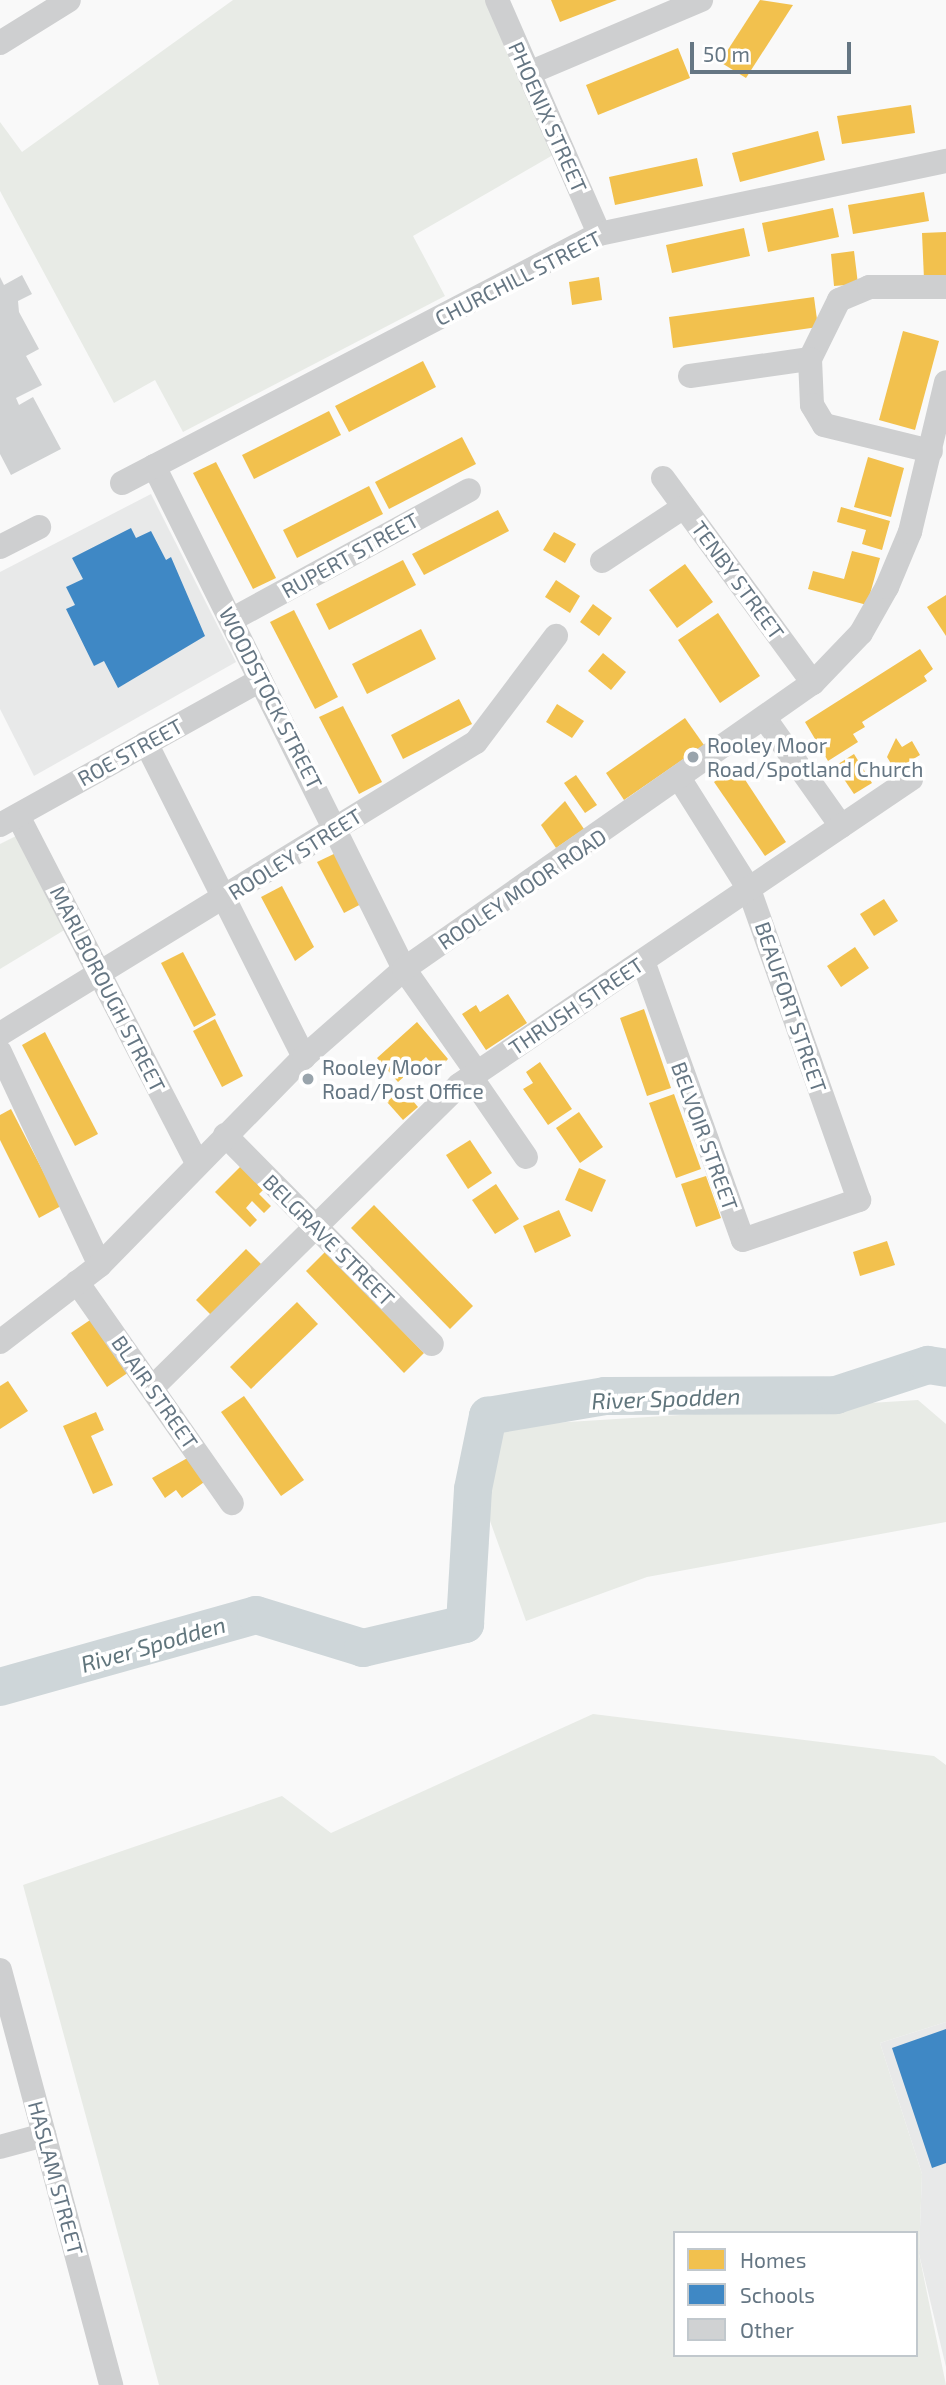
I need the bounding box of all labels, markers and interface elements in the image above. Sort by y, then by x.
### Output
scale bar [694,28,855,72]
street label: PHOENIX STREET [503,38,593,196]
text: 50 m [703,41,750,66]
street label: CHURCHILL STREET [431,225,605,331]
street label: RUPERT STREET [277,507,423,603]
street label: TENBY STREET [686,516,790,644]
street label: WOODSTOCK STREET [214,603,328,793]
street label: ROE STREET [73,713,187,791]
place label: Rooley Moor Road/Spotland Church [707,732,924,782]
marker: Rooley Moor Road/Spotland Church [685,749,701,765]
street label: ROOLEY STREET [223,803,367,905]
street label: ROOLEY MOOR ROAD [433,823,611,955]
street label: MARLBOROUGH STREET [45,882,171,1096]
street label: BEAUFORT STREET [750,918,832,1096]
street label: THRUSH STREET [504,952,648,1060]
place label: Rooley Moor Road/Post Office [322,1054,484,1104]
street label: BELVOIR STREET [666,1058,744,1214]
marker: Rooley Moor Road/Post Office [300,1071,316,1087]
street label: BELGRAVE STREET [258,1169,400,1311]
street label: BLAIR STREET [107,1330,203,1454]
water label: River Spodden [591,1382,741,1414]
water label: River Spodden [77,1610,229,1678]
street label: HASLAM STREET [23,2098,89,2258]
legend [673,2231,918,2357]
text: Homes [740,2247,806,2272]
text: Schools [740,2282,815,2307]
text: Other [740,2317,794,2342]

